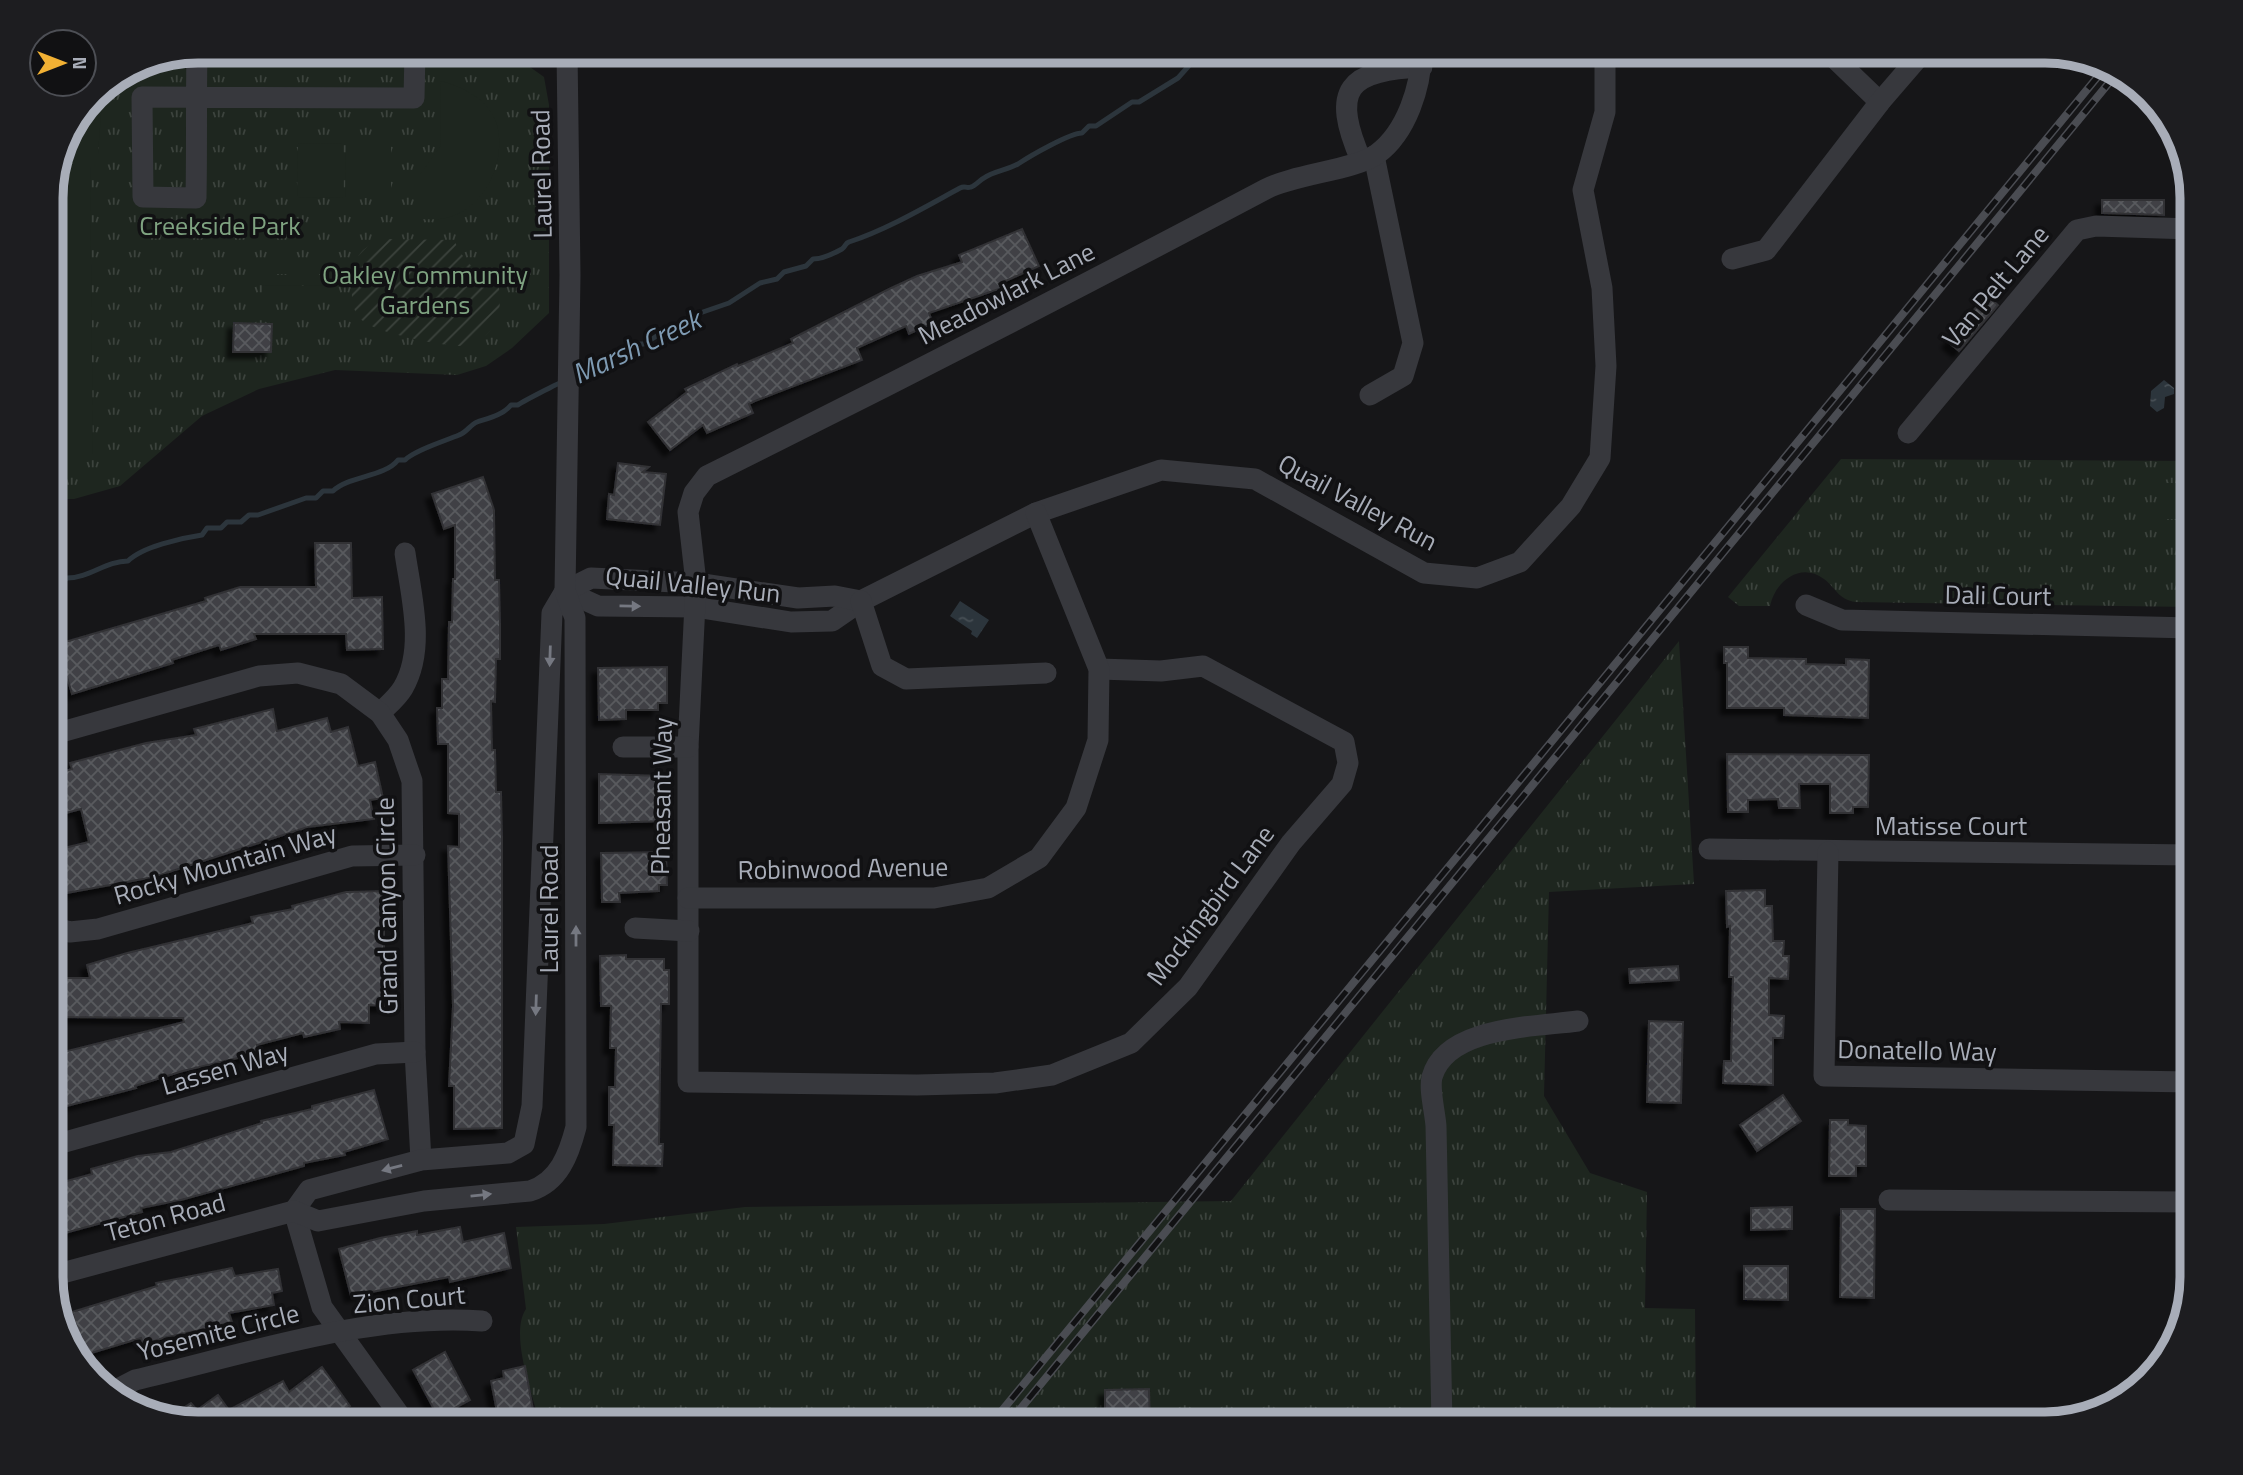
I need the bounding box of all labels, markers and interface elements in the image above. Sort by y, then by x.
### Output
north arrow [28,28,98,98]
text: N [66,56,95,70]
street label: Laurel Road [520,109,562,239]
park label: Creekside Park [139,206,301,245]
street label: Van Pelt Lane [1932,216,2058,356]
street label: Meadowlark Lane [911,232,1101,354]
park label: Oakley Community Gardens [322,255,528,324]
water label: Marsh Creek [565,296,711,395]
street label: Quail Valley Run [1271,444,1445,560]
street label: Quail Valley Run [604,555,782,613]
street label: Dali Court [1944,575,2052,615]
one-way arrow [619,600,641,612]
one-way arrow [545,645,556,667]
street label: Pheasant Way [640,717,682,875]
street label: Grand Canyon Circle [365,797,407,1015]
street label: Matisse Court [1875,806,2027,845]
street label: Rocky Mountain Way [109,814,341,914]
street label: Mockingbird Lane [1137,816,1283,994]
street label: Laurel Road [529,844,568,974]
street label: Robinwood Avenue [737,847,949,889]
one-way arrow [570,925,582,947]
one-way arrow [530,994,541,1016]
street label: Donatello Way [1837,1029,1997,1071]
street label: Lassen Way [157,1031,293,1105]
one-way arrow [381,1163,403,1174]
street label: Teton Road [100,1182,230,1252]
one-way arrow [470,1189,492,1200]
street label: Zion Court [351,1275,467,1323]
street label: Yosemite Circle [133,1293,303,1371]

